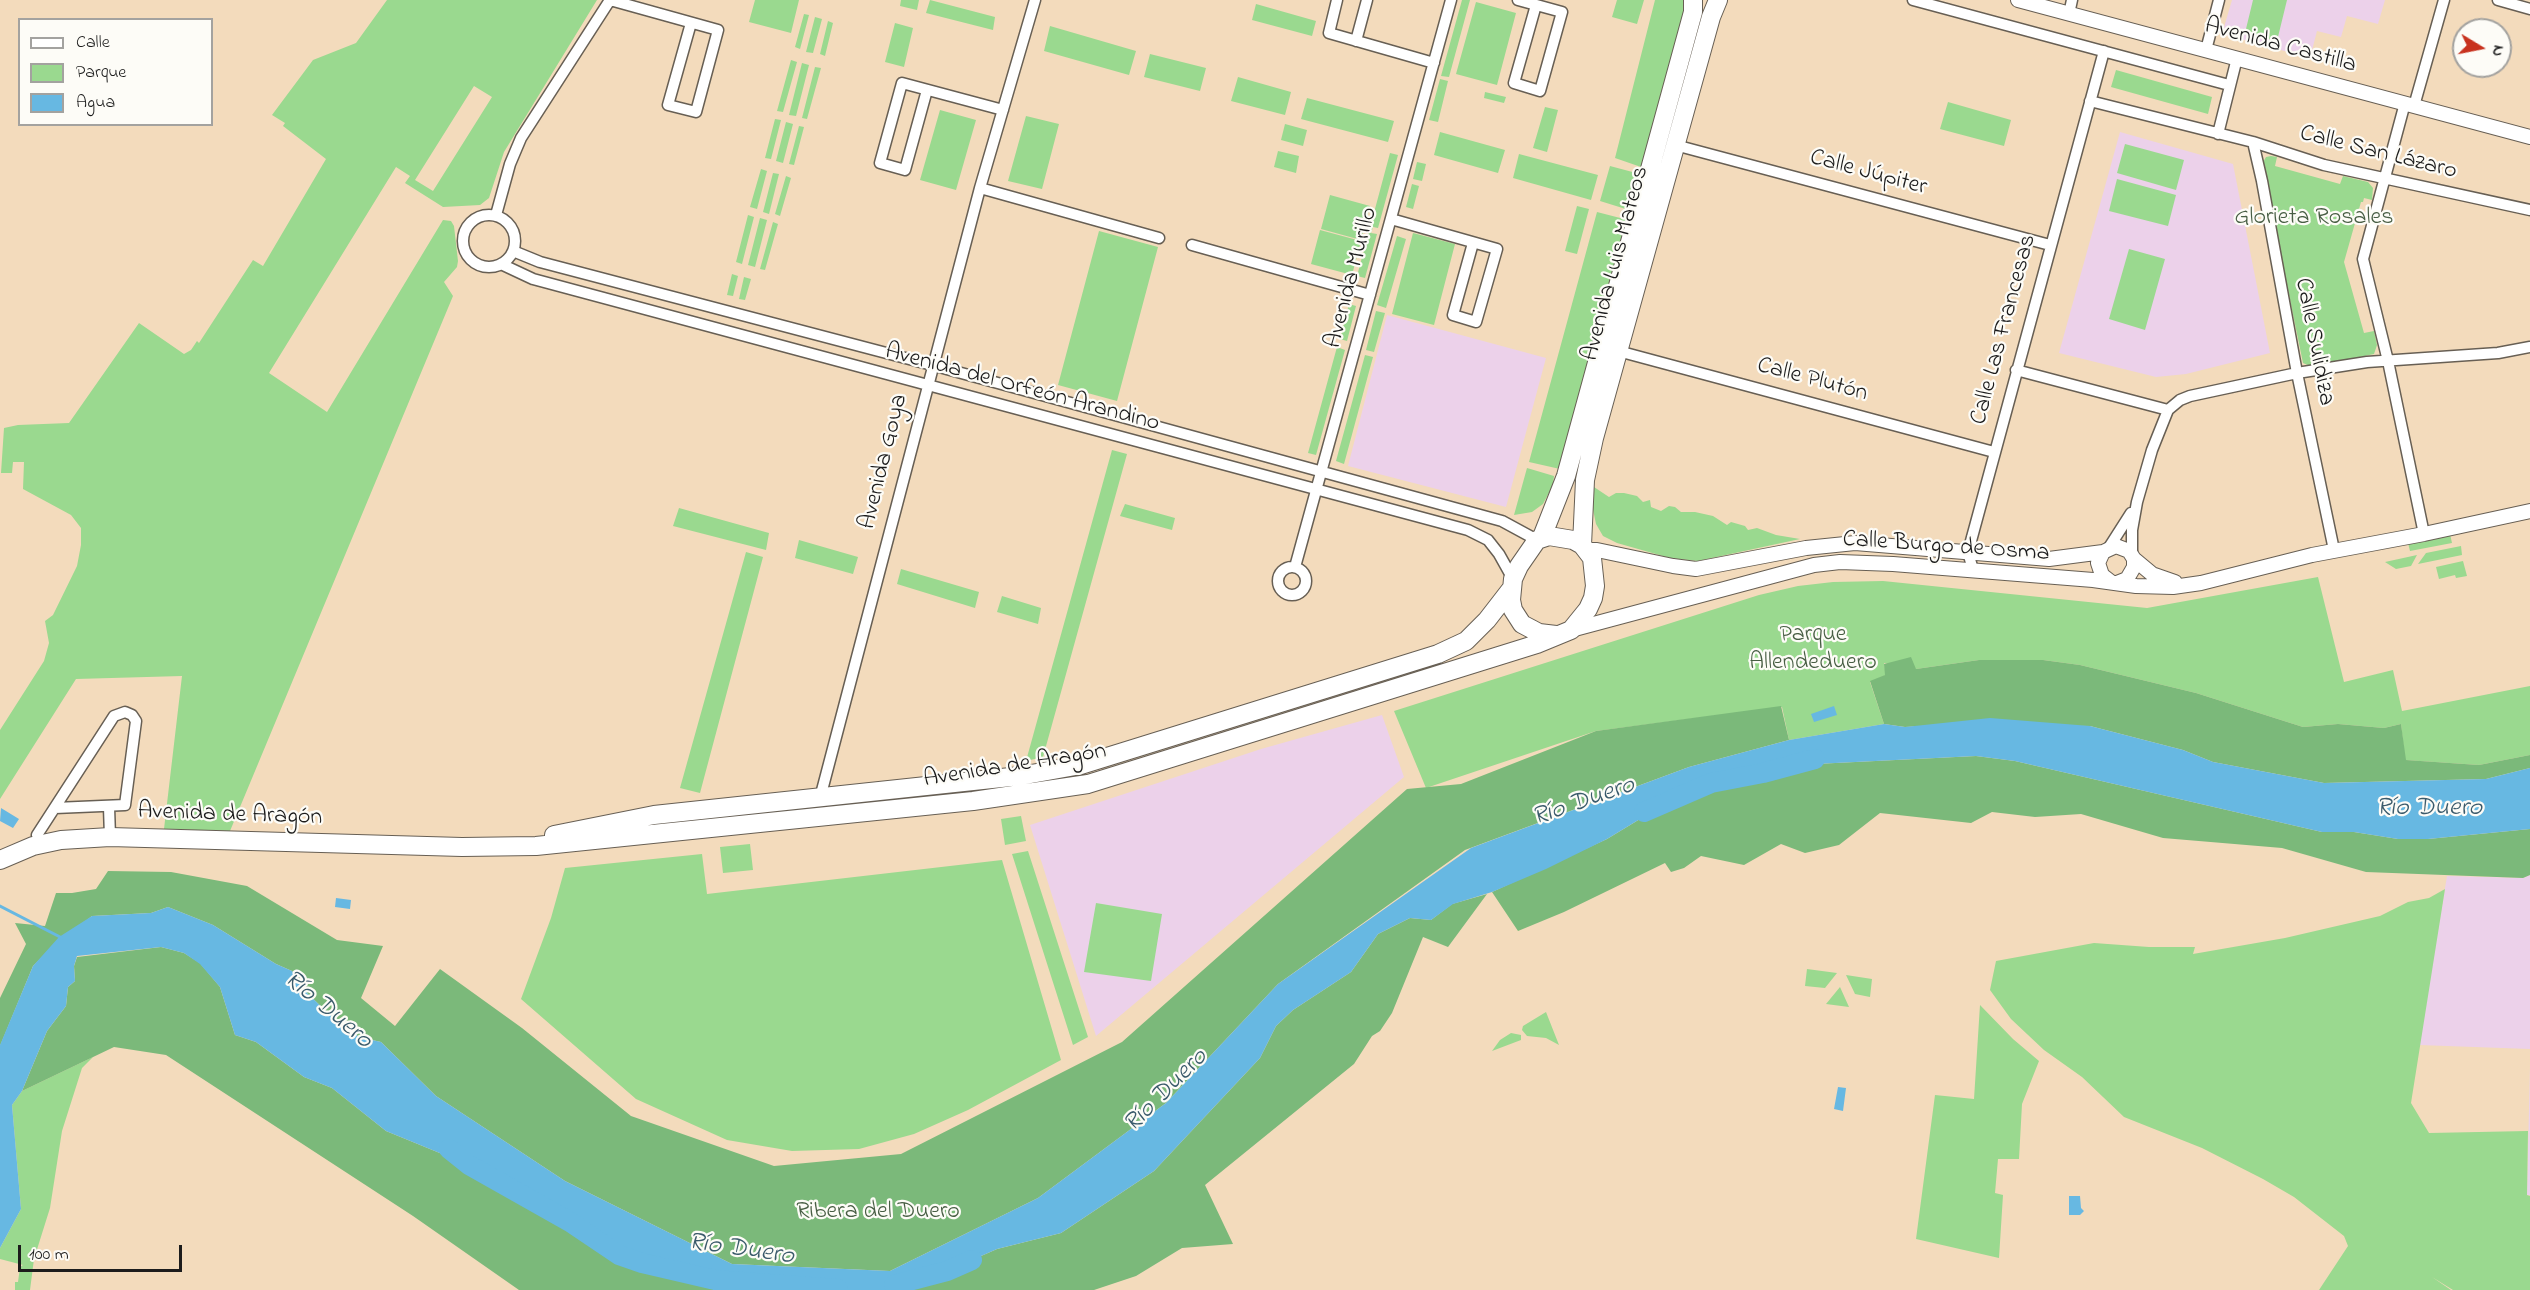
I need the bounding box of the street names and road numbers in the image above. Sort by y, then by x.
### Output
street label: Avenida Castilla [2201,13,2359,81]
street label: Calle San Lázaro [2296,121,2460,187]
street label: Calle Júpiter [1806,145,1930,203]
street label: Avenida Luis Mateos [1577,164,1657,364]
street label: Avenida Murillo [1320,204,1386,352]
street label: Calle Las Francesas [1966,232,2044,428]
street label: Calle Sulidiza [2287,276,2339,408]
street label: Avenida del Orfeón Arandino [882,338,1162,440]
street label: Calle Plutón [1753,352,1871,410]
street label: Avenida Goya [854,392,916,532]
street label: Calle Burgo de Osma [1842,526,2050,570]
street label: Avenida de Aragón [922,738,1108,796]
street label: Avenida de Aragón [137,798,323,834]

